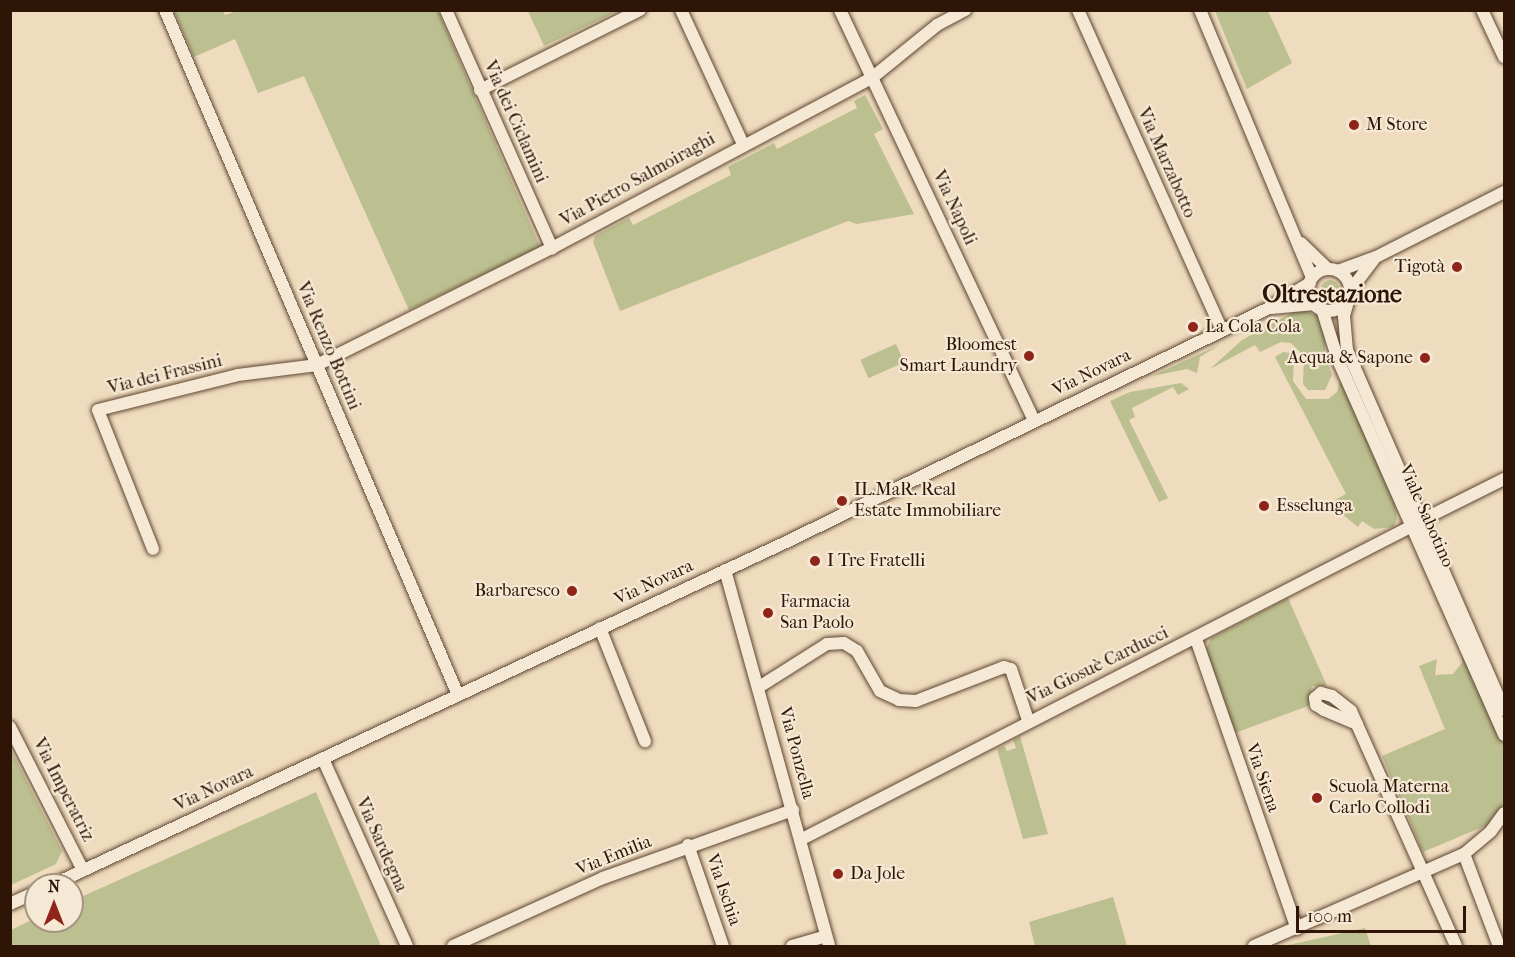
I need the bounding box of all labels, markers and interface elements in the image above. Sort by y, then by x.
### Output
street label: Via dei Ciclamini [478,58,552,186]
street label: Via Marzabotto [1132,105,1200,221]
place label: M Store [1366,114,1428,136]
marker: M Store [1347,118,1361,132]
street label: Via Pietro Salmoiraghi [557,128,719,232]
street label: Via Napoli [927,167,981,249]
place label: Tigotà [1395,256,1445,278]
marker: Tigotà [1450,260,1464,274]
street label: Via Renzo Bottini [291,279,365,413]
district label: Oltrestazione [1262,281,1402,309]
place label: La Cola Cola [1205,316,1301,338]
marker: La Cola Cola [1186,320,1200,334]
place label: Bloomest Smart Laundry [900,335,1017,378]
street label: Via Novara [1049,345,1135,401]
place label: Acqua & Sapone [1287,347,1413,369]
marker: Bloomest Smart Laundry [1022,349,1036,363]
street label: Via dei Frassini [106,350,224,400]
marker: Acqua & Sapone [1418,351,1432,365]
street label: Viale Sabotino [1394,461,1458,571]
place label: IL.MaR. Real Estate Immobiliare [854,480,1001,522]
marker: IL.MaR. Real Estate Immobiliare [835,494,849,508]
place label: Esselunga [1276,495,1353,517]
marker: Esselunga [1257,499,1271,513]
place label: I Tre Fratelli [827,550,925,572]
marker: I Tre Fratelli [808,554,822,568]
street label: Via Novara [611,555,697,611]
place label: Barbaresco [474,580,560,602]
marker: Barbaresco [565,584,579,598]
place label: Farmacia San Paolo [780,592,854,634]
marker: Farmacia San Paolo [761,606,775,620]
street label: Via Giosuè Carducci [1024,622,1172,710]
street label: Via Ponzella [773,705,819,801]
street label: Via Imperatriz [28,735,98,845]
street label: Via Siena [1240,741,1284,815]
street label: Via Novara [171,761,257,817]
place label: Scuola Materna Carlo Collodi [1329,777,1449,820]
marker: Scuola Materna Carlo Collodi [1310,791,1324,805]
street label: Via Sardegna [351,794,411,896]
street label: Via Emilia [573,831,655,881]
street label: Via Ischia [701,851,745,929]
place label: Da Jole [850,863,905,885]
marker: Da Jole [831,867,845,881]
north arrow [24,873,84,933]
text: N [48,877,60,896]
scale bar [1299,894,1468,932]
text: 100 m [1307,906,1352,927]

